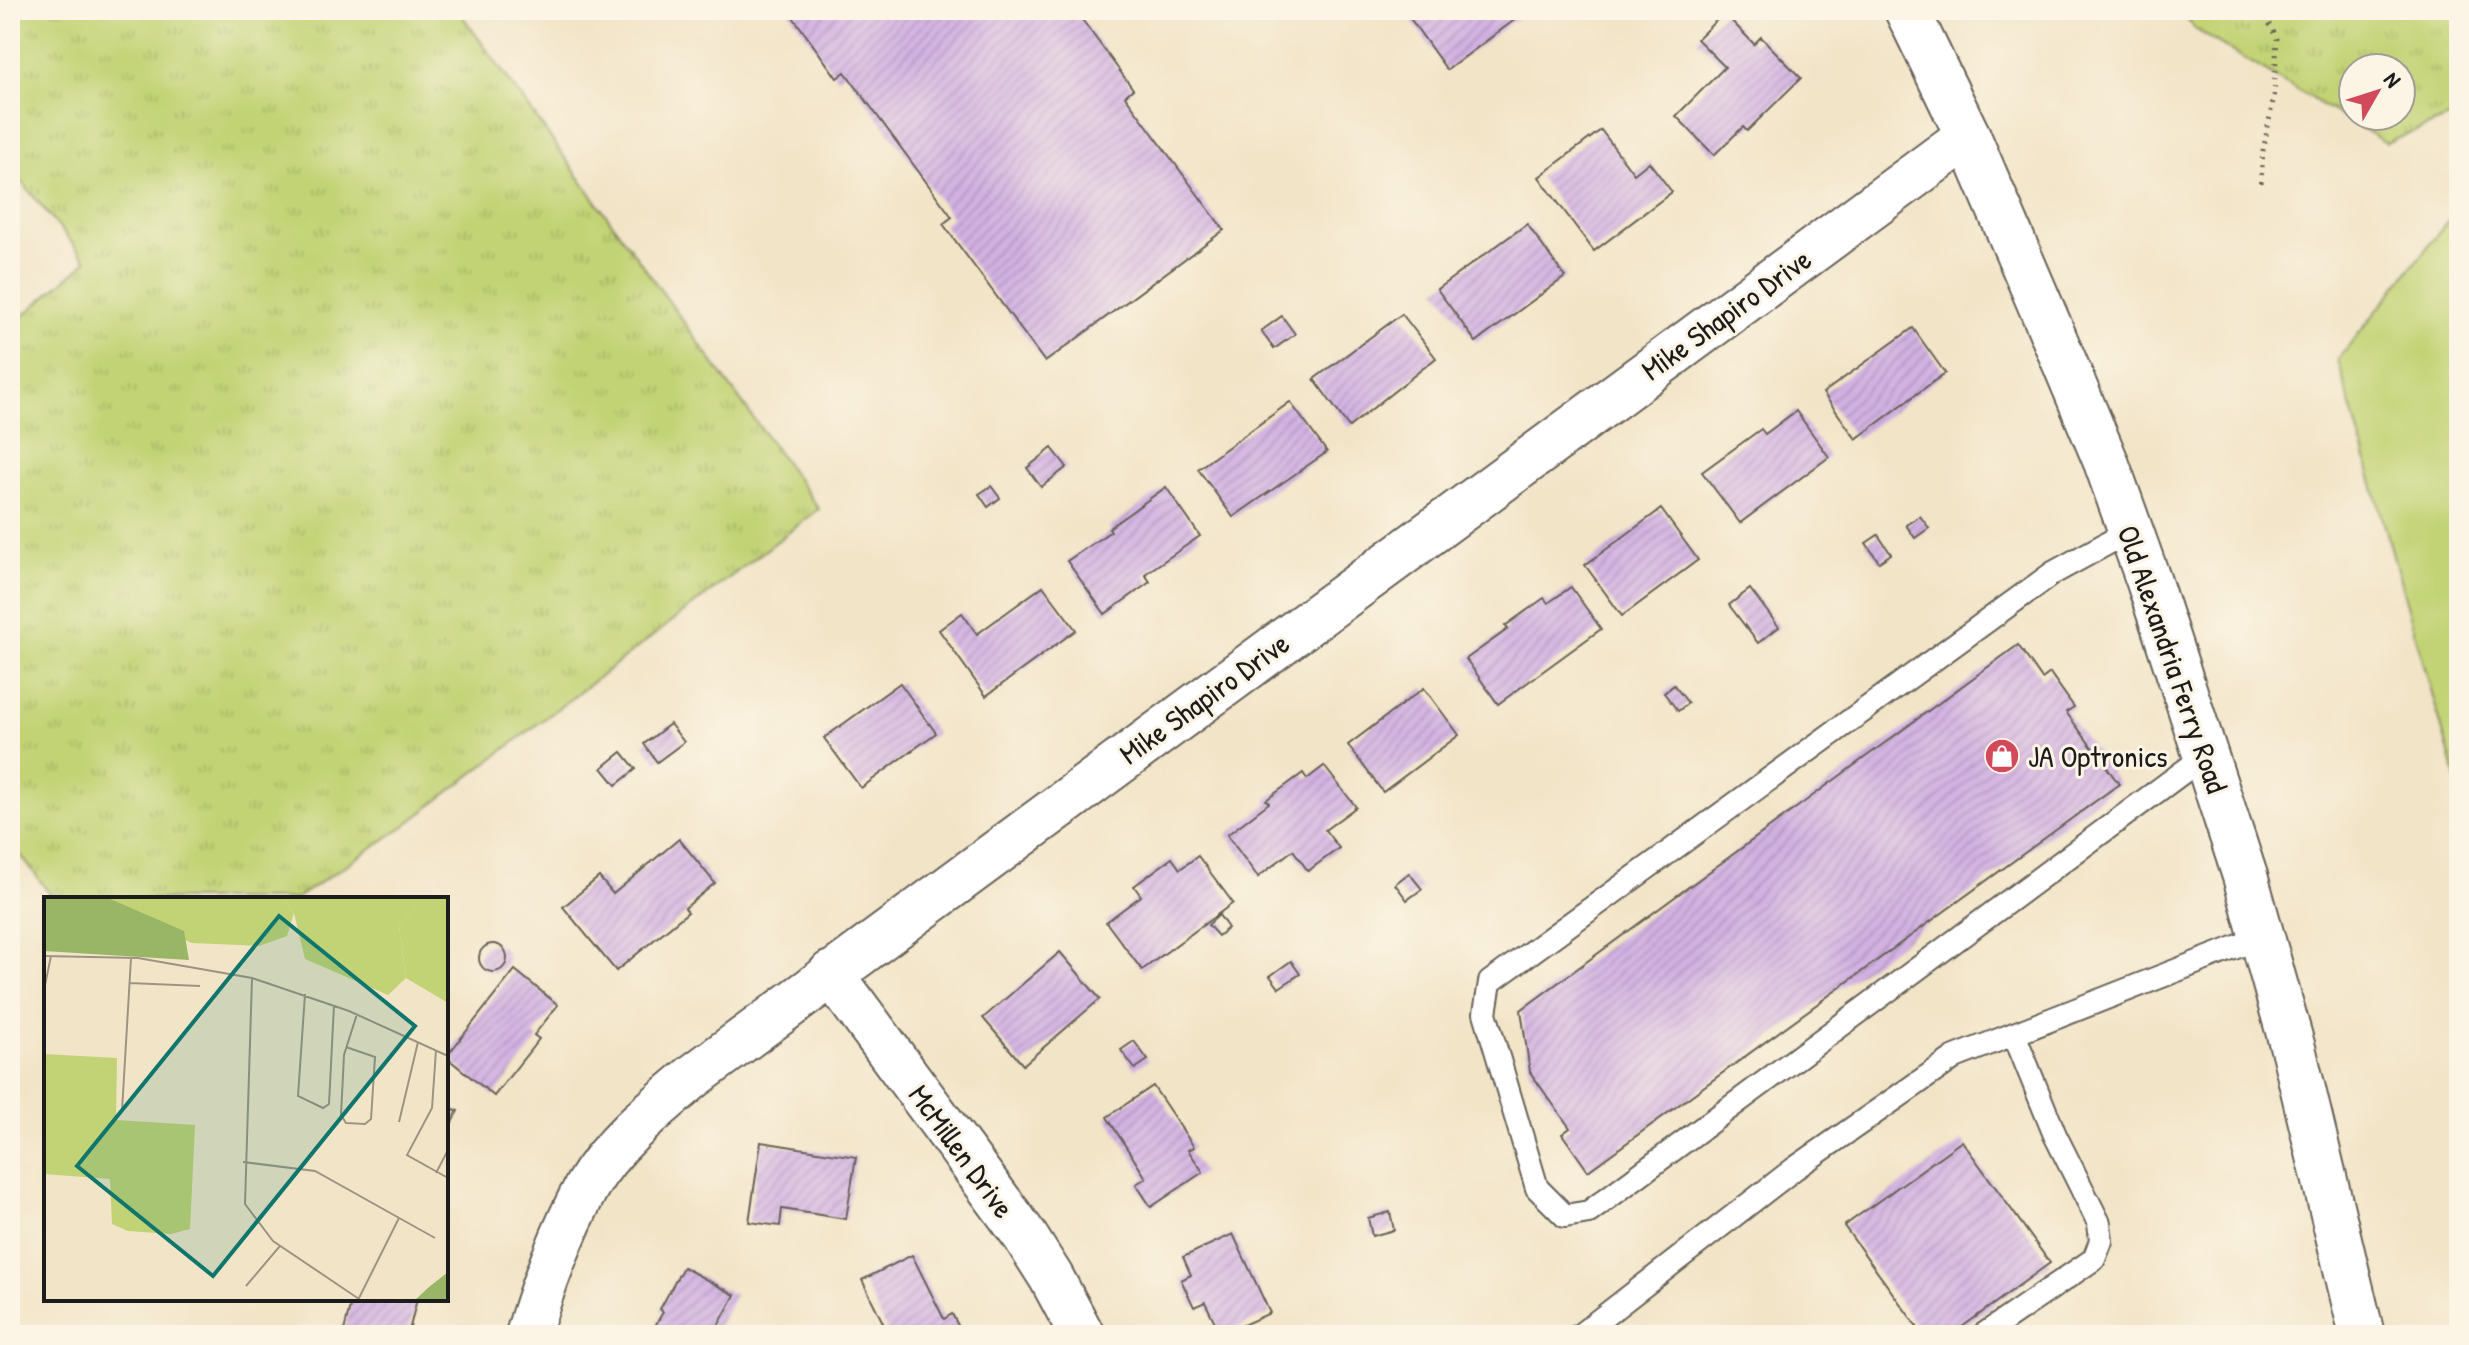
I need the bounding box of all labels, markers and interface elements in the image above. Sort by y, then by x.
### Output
north arrow [2337,52,2417,132]
text: N [2377,65,2408,94]
street label: Mike Shapiro Drive [1633,239,1819,389]
street label: Old Alexandria Ferry Road [2108,520,2238,798]
street label: Mike Shapiro Drive [1111,623,1297,773]
place label: JA Optronics [2028,736,2168,776]
shop icon: JA Optronics [1983,737,2021,775]
inset map [44,897,448,1301]
street label: McMillen Drive [900,1076,1024,1226]

